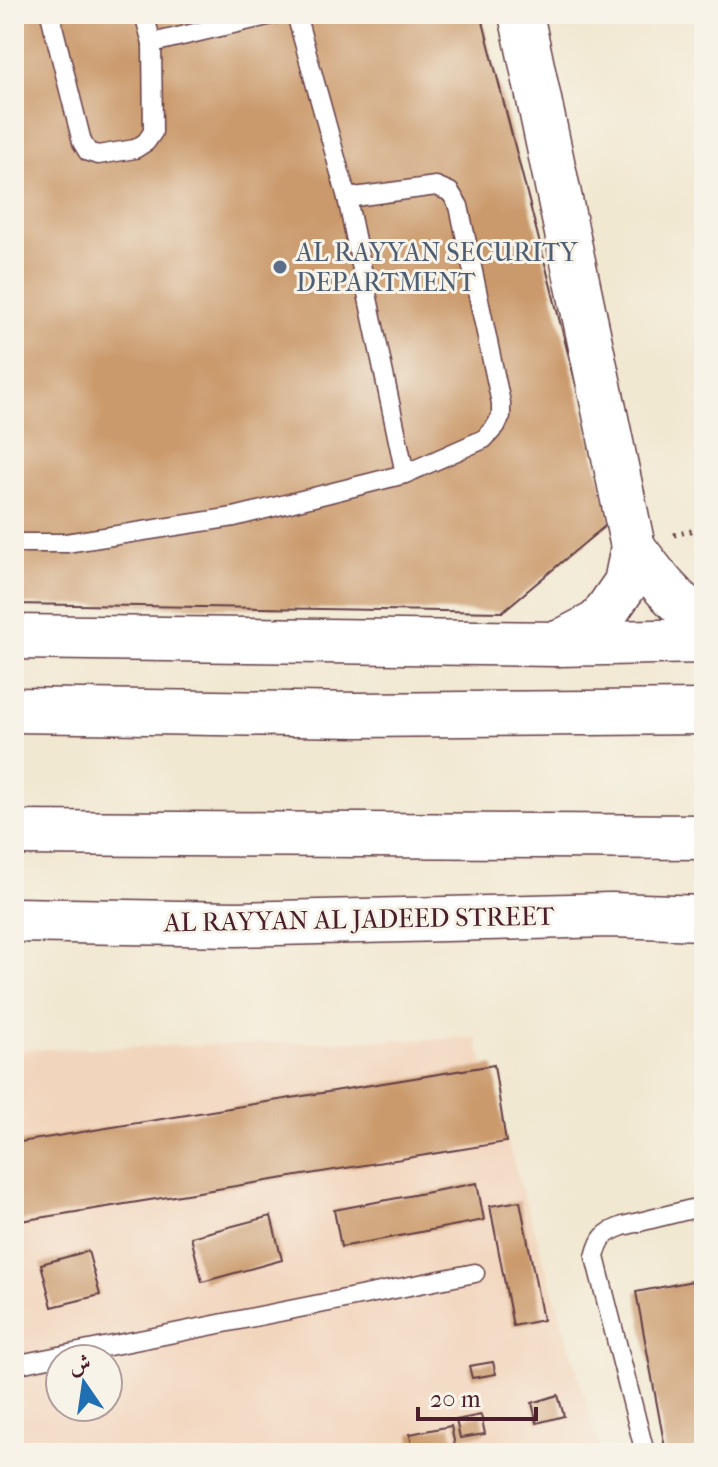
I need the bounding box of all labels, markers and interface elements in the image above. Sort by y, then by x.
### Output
place label: AL RAYYAN SECURITY DEPARTMENT [295,237,579,298]
marker: AL RAYYAN SECURITY DEPARTMENT [271,258,289,276]
street label: AL RAYYAN AL JADEED STREET [163,901,555,938]
north arrow [44,1343,124,1423]
text: ش [66,1349,93,1380]
scale bar [418,1371,536,1421]
text: 20 m [430,1385,481,1413]

